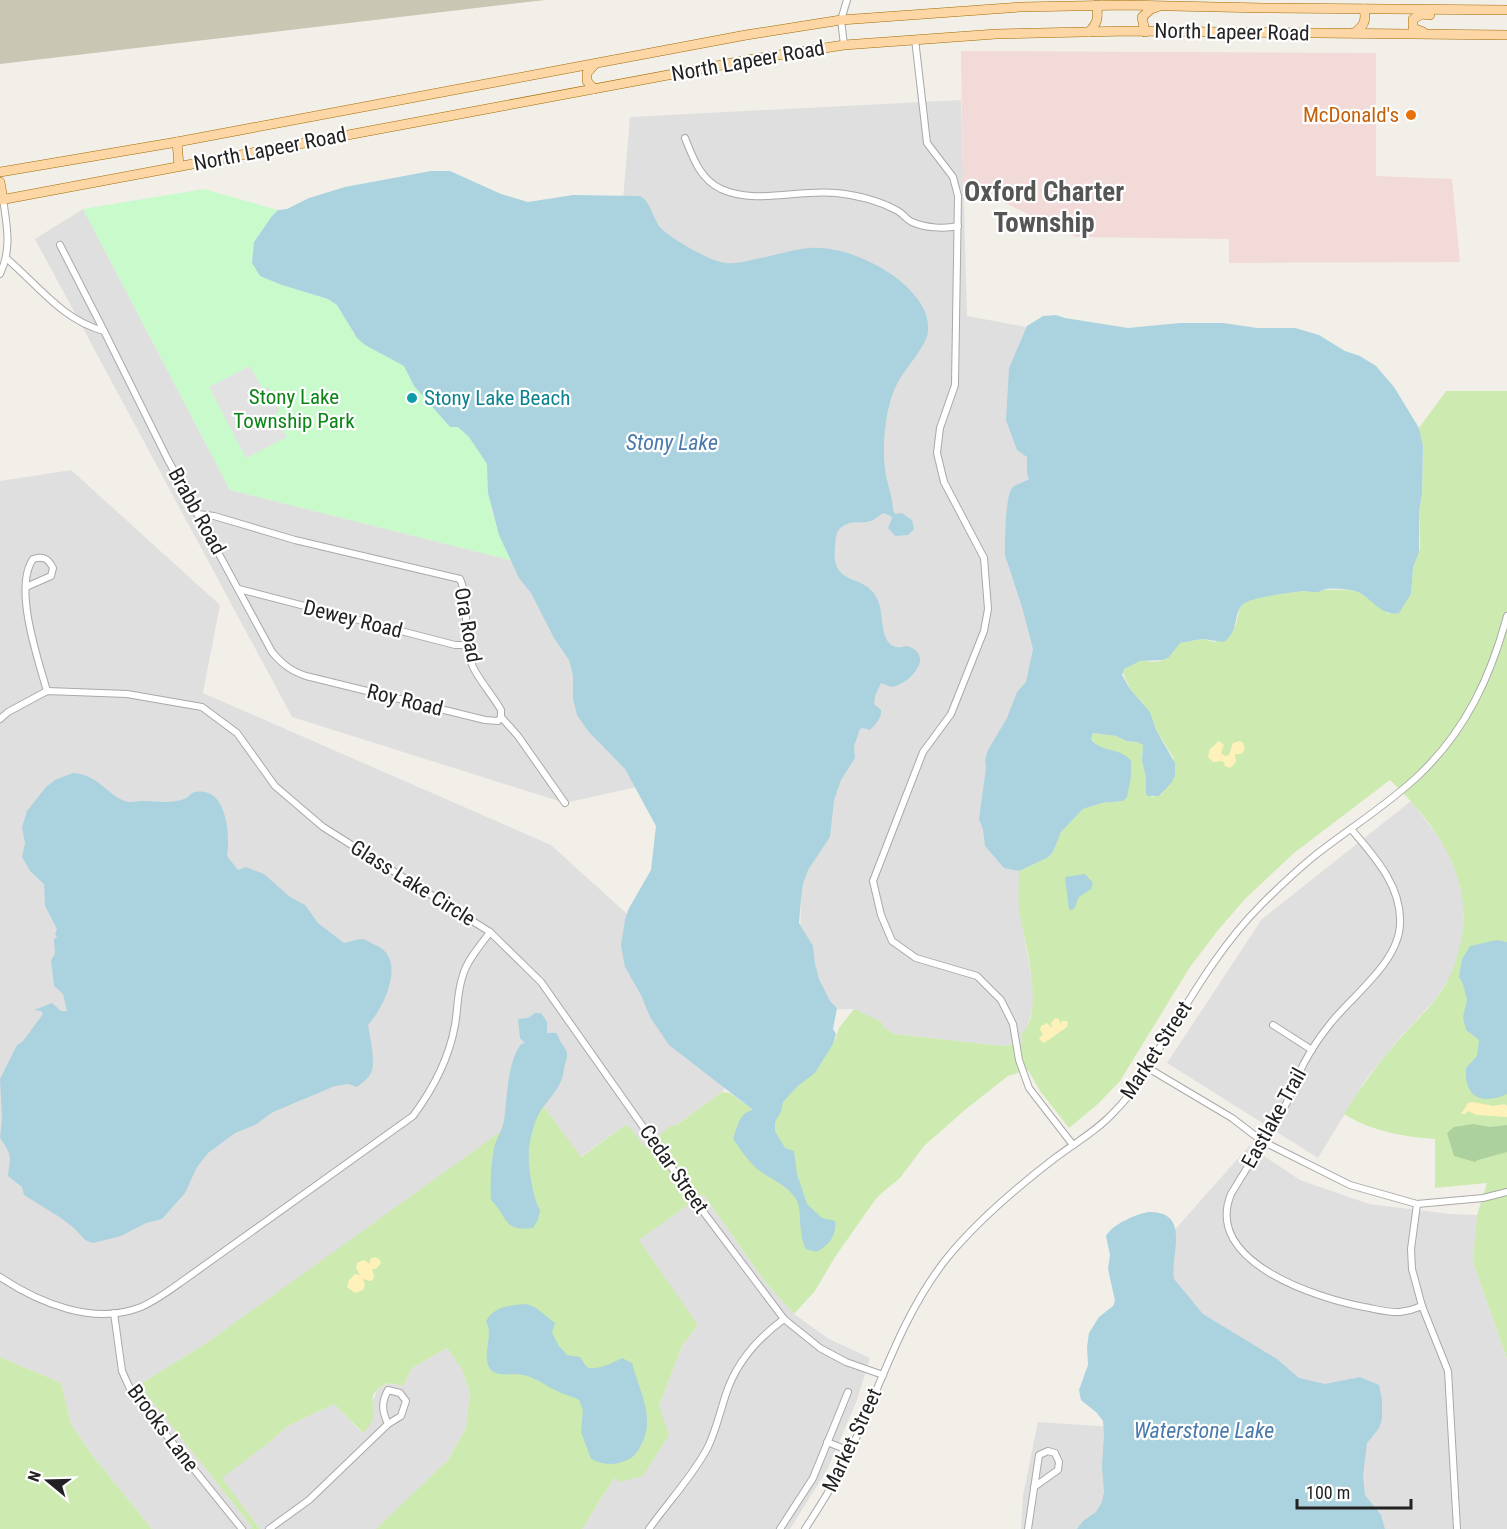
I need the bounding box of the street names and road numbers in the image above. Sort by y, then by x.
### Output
street label: North Lapeer Road [1154,19,1310,45]
street label: North Lapeer Road [670,36,826,86]
street label: North Lapeer Road [192,122,348,176]
street label: Brabb Road [163,464,231,558]
street label: Ora Road [450,586,486,664]
street label: Dewey Road [301,595,405,643]
street label: Roy Road [365,679,445,721]
street label: Glass Lake Circle [346,835,480,931]
street label: Market Street [1116,997,1196,1103]
street label: Eastlake Trail [1237,1064,1311,1172]
street label: Cedar Street [635,1120,713,1218]
street label: Brooks Lane [123,1380,204,1476]
street label: Market Street [818,1384,886,1496]

